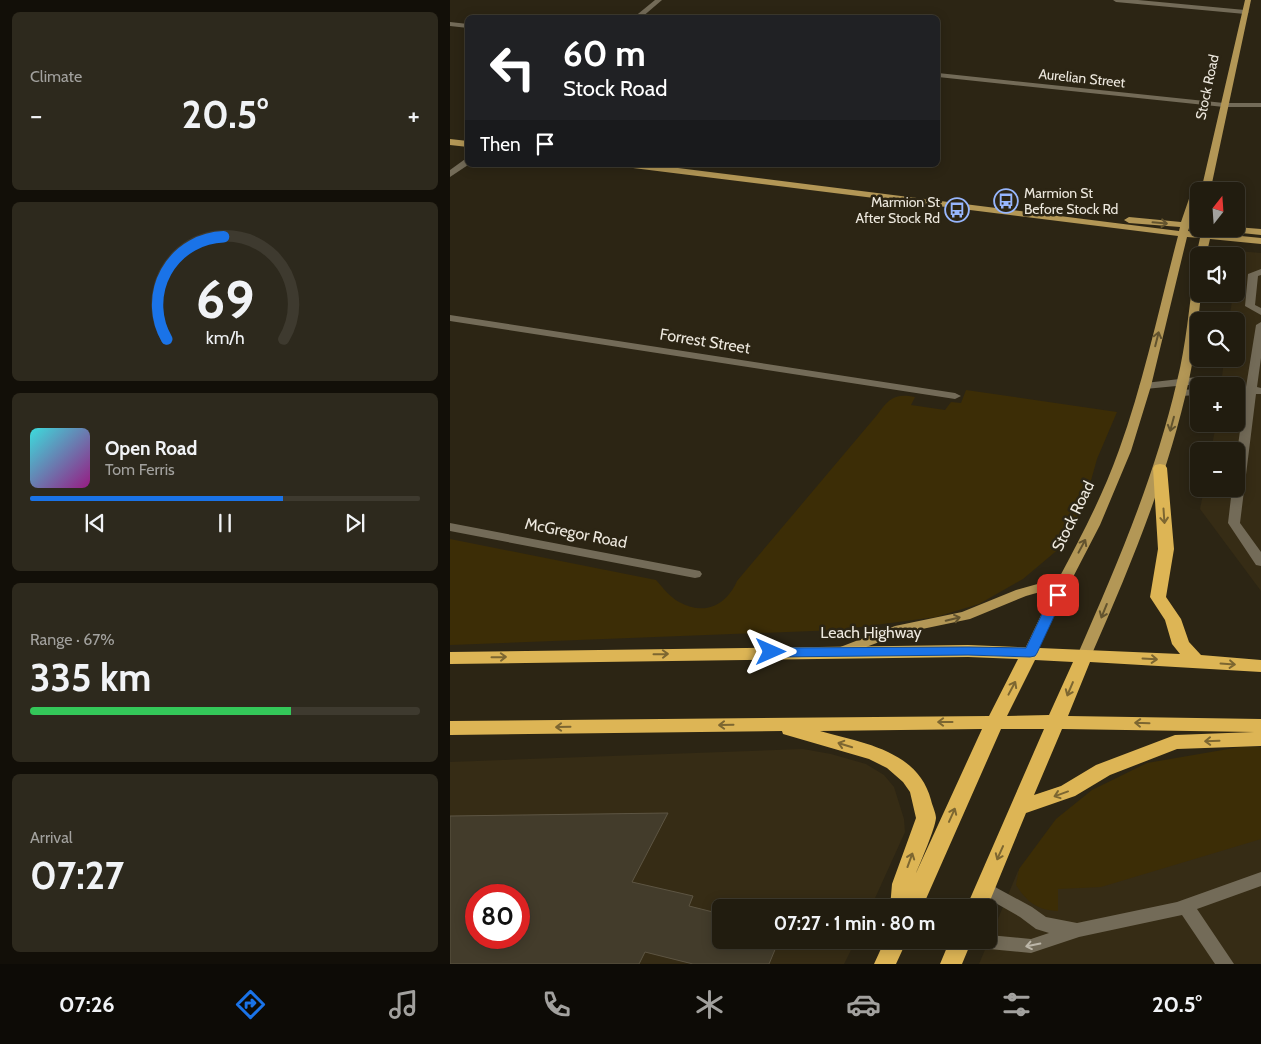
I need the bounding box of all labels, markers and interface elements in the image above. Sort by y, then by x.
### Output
text: 60 m [563,32,646,75]
icon: left [480,35,545,100]
street label: Stock Road [1191,53,1223,121]
street label: Aurelian Street [1038,64,1127,92]
text: Climate [30,67,82,86]
text: Stock Road [563,75,667,102]
text: 20.5° [182,91,268,138]
text: − [30,98,42,132]
text: + [408,98,420,132]
icon: arrive [531,130,559,158]
text: Then [480,133,521,156]
north arrow [1190,182,1245,238]
map controls [1190,182,1245,497]
place label: Marmion St Before Stock Rd [1024,184,1118,218]
bus stop icon: Marmion St Before Stock Rd [993,188,1019,214]
place label: Marmion St After Stock Rd [855,193,940,227]
bus stop icon: Marmion St After Stock Rd [944,197,970,223]
one-way arrow [1151,218,1167,227]
button: sound [1190,247,1245,302]
text: 69 [196,268,254,331]
button: search [1190,312,1245,367]
street label: Forrest Street [658,324,752,358]
text: km/h [205,327,245,348]
one-way arrow [1153,332,1162,348]
button: + [1190,377,1245,432]
one-way arrow [1167,416,1176,432]
text: Open Road [105,437,197,460]
button: − [1190,442,1245,497]
text: Tom Ferris [105,460,175,479]
street label: Stock Road [1048,478,1098,554]
one-way arrow [1159,508,1168,524]
icon: previous [81,509,109,537]
icon: pause [211,509,239,537]
icon: next [341,509,369,537]
street label: McGregor Road [523,514,629,552]
one-way arrow [1077,539,1087,554]
pin [1037,574,1079,616]
icon: arrive [1044,581,1072,609]
one-way arrow [1099,603,1108,618]
one-way arrow [945,614,961,623]
street label: Leach Highway [820,623,922,642]
position arrow [744,625,796,677]
text: Range · 67% [30,630,115,649]
one-way arrow [653,650,669,659]
one-way arrow [490,652,506,662]
text: 335 km [30,654,151,701]
one-way arrow [1142,655,1158,664]
one-way arrow [1220,659,1236,668]
one-way arrow [1007,680,1017,695]
one-way arrow [1065,681,1075,696]
one-way arrow [937,717,954,727]
one-way arrow [1135,718,1151,727]
one-way arrow [718,720,734,730]
one-way arrow [555,722,572,732]
one-way arrow [1205,736,1221,746]
one-way arrow [838,740,854,750]
one-way arrow [1054,790,1070,799]
one-way arrow [947,808,957,823]
text: Arrival [30,828,73,847]
one-way arrow [995,845,1005,860]
text: 07:27 [30,852,124,899]
one-way arrow [906,853,915,869]
speed limit sign: 80 [465,884,530,949]
text: 07:27 · 1 min · 80 m [774,912,935,935]
one-way arrow [1025,940,1041,950]
icon: directions [233,987,268,1022]
icon: music [386,987,421,1022]
icon: phone [539,987,574,1022]
icon: climate [692,987,727,1022]
icon: car [846,987,881,1022]
icon: filters [999,987,1034,1022]
text: 07:26 [59,991,115,1018]
text: 20.5° [1152,991,1202,1018]

